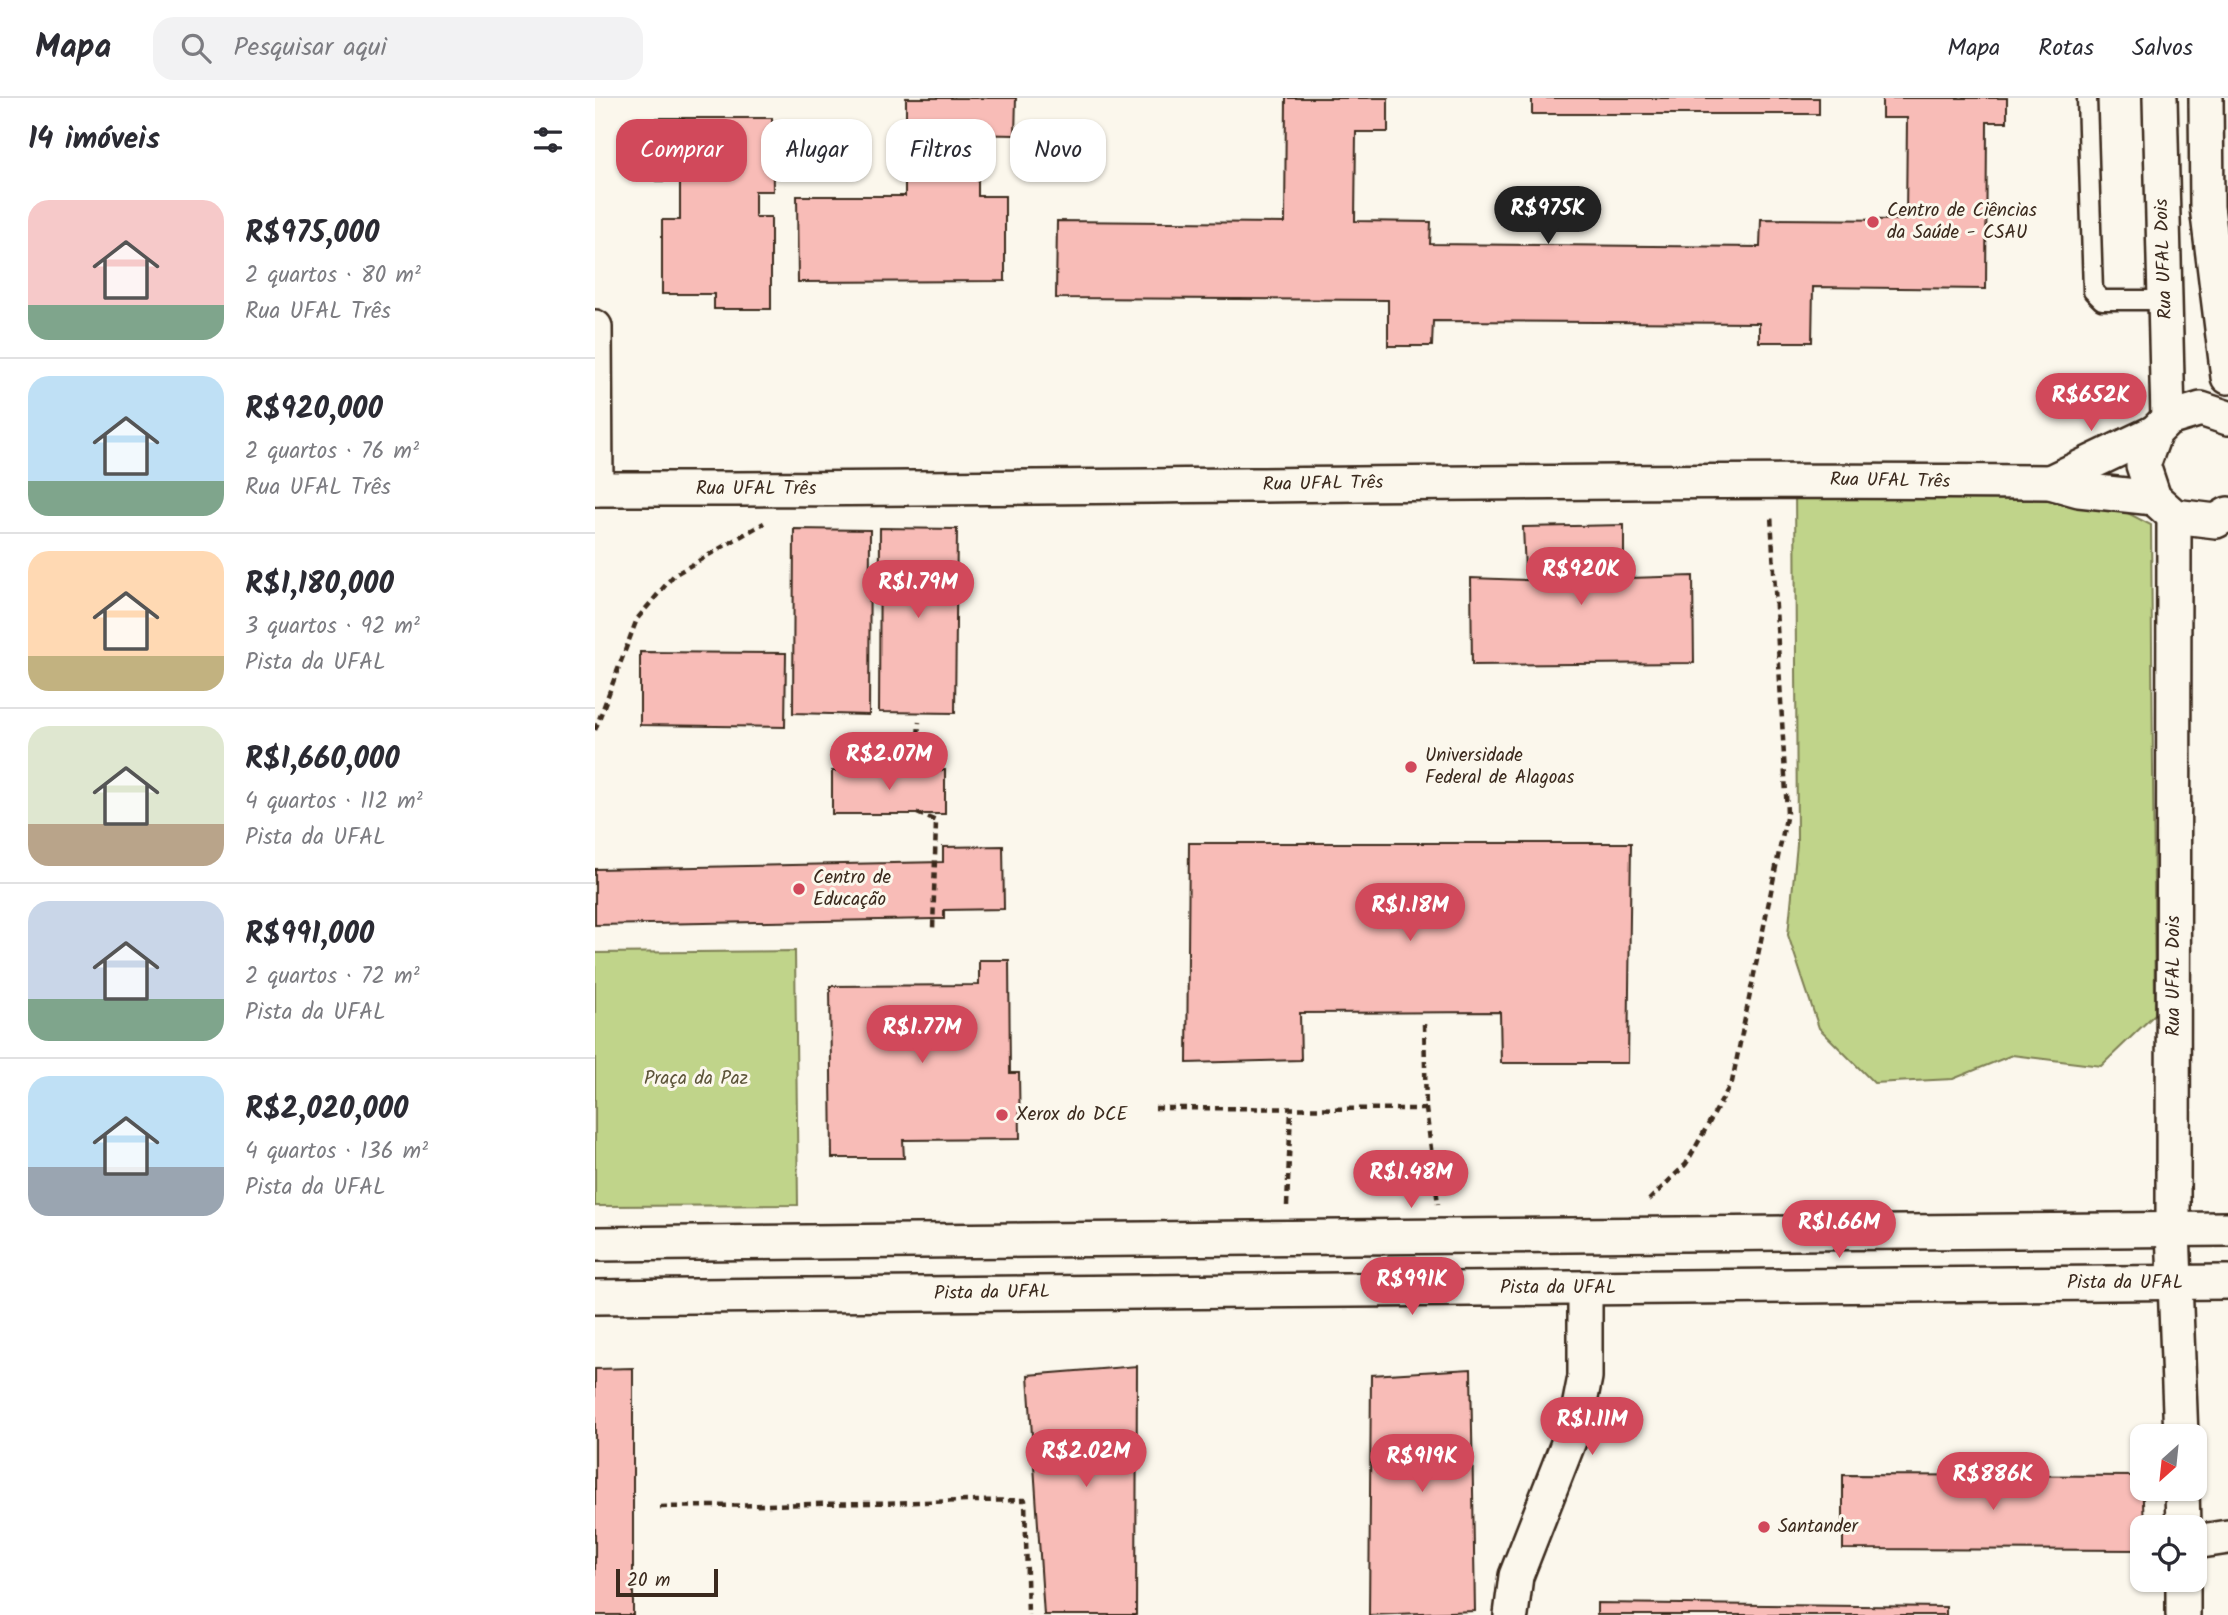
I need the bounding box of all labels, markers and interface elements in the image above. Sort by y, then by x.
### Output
search box [153,17,643,80]
text: Mapa [35,22,111,75]
text: Pesquisar aqui [233,27,387,69]
icon: search [177,29,215,67]
text: Mapa [1947,29,2000,68]
text: Rotas [2038,29,2094,68]
text: Salvos [2132,29,2193,68]
text: 14 imóveis [28,116,160,164]
chip: Comprar [616,119,747,182]
chip: Alugar [761,119,872,182]
chip: Filtros [886,119,996,182]
chip: Novo [1010,119,1106,182]
icon: filters [529,121,567,159]
pin: R$975K [1491,186,1605,246]
text: R$975K [1510,191,1586,227]
place label: Centro de Ciências da Saúde - CSAU [1887,196,2037,248]
street label: Rua UFAL Dois [2147,198,2181,320]
text: R$975,000 [245,210,379,258]
marker: Centro de Ciências da Saúde - CSAU [1865,214,1881,230]
icon: home [84,228,168,312]
text: 2 quartos · 80 m² [245,258,421,294]
text: Rua UFAL Três [245,294,391,330]
pin: R$652K [2034,374,2148,433]
text: R$652K [2052,378,2130,414]
text: R$920,000 [245,386,383,434]
icon: home [84,404,168,488]
text: 2 quartos · 76 m² [245,434,419,470]
street label: Rua UFAL Três [1830,465,1950,497]
street label: Rua UFAL Três [1263,468,1383,500]
text: Rua UFAL Três [245,470,391,506]
street label: Rua UFAL Três [696,474,816,504]
pin: R$920K [1524,547,1638,607]
text: R$920K [1542,552,1620,588]
pin: R$1.79M [853,560,983,620]
text: R$1,180,000 [245,561,394,609]
text: R$1.79M [878,565,958,601]
icon: home [84,579,168,663]
text: 3 quartos · 92 m² [245,609,420,645]
text: Pista da UFAL [245,645,385,681]
pin: R$2.07M [824,732,954,792]
text: R$1,660,000 [245,736,400,784]
text: R$2.07M [846,737,932,773]
place label: Universidade Federal de Alagoas [1425,741,1574,793]
icon: home [84,754,168,838]
marker: Universidade Federal de Alagoas [1403,759,1419,775]
text: 4 quartos · 112 m² [245,784,423,820]
text: Pista da UFAL [245,820,385,856]
place label: Centro de Educação [813,863,891,915]
marker: Centro de Educação [791,881,807,897]
pin: R$1.18M [1345,884,1475,943]
text: R$1.18M [1371,888,1449,924]
text: R$991,000 [245,911,374,959]
street label: Rua UFAL Dois [2159,915,2189,1037]
icon: home [84,929,168,1013]
text: 2 quartos · 72 m² [245,959,420,995]
text: Pista da UFAL [245,995,385,1031]
pin: R$1.77M [857,1006,987,1065]
text: R$1.77M [883,1010,961,1046]
park label: Praça da Paz [644,1064,748,1094]
text: R$2,020,000 [245,1086,408,1134]
place label: Xerox do DCE [1016,1100,1128,1130]
icon: home [84,1104,168,1188]
marker: Xerox do DCE [994,1107,1010,1123]
text: 4 quartos · 136 m² [245,1134,428,1170]
pin: R$1.48M [1346,1150,1476,1210]
text: R$1.48M [1369,1155,1453,1191]
text: Pista da UFAL [245,1170,385,1206]
pin: R$1.66M [1774,1200,1904,1260]
text: R$1.66M [1798,1205,1880,1241]
pin: R$991K [1355,1258,1469,1317]
text: R$991K [1376,1262,1448,1298]
street label: Pista da UFAL [2067,1268,2183,1298]
street label: Pista da UFAL [1500,1273,1616,1303]
street label: Pista da UFAL [934,1277,1050,1309]
pin: R$1.11M [1527,1398,1657,1457]
text: R$1.11M [1556,1402,1628,1438]
north arrow [2130,1424,2207,1502]
map controls [2130,1424,2207,1592]
pin: R$2.02M [1021,1430,1151,1489]
text: R$2.02M [1042,1434,1130,1470]
pin: R$919K [1365,1434,1479,1494]
text: R$919K [1386,1439,1458,1475]
pin: R$886K [1936,1452,2050,1512]
text: R$886K [1953,1457,2033,1493]
place label: Santander [1778,1512,1860,1542]
button: locate [2130,1515,2207,1592]
marker: Santander [1756,1519,1772,1535]
scale bar [616,1566,717,1598]
text: 20 m [627,1566,670,1596]

